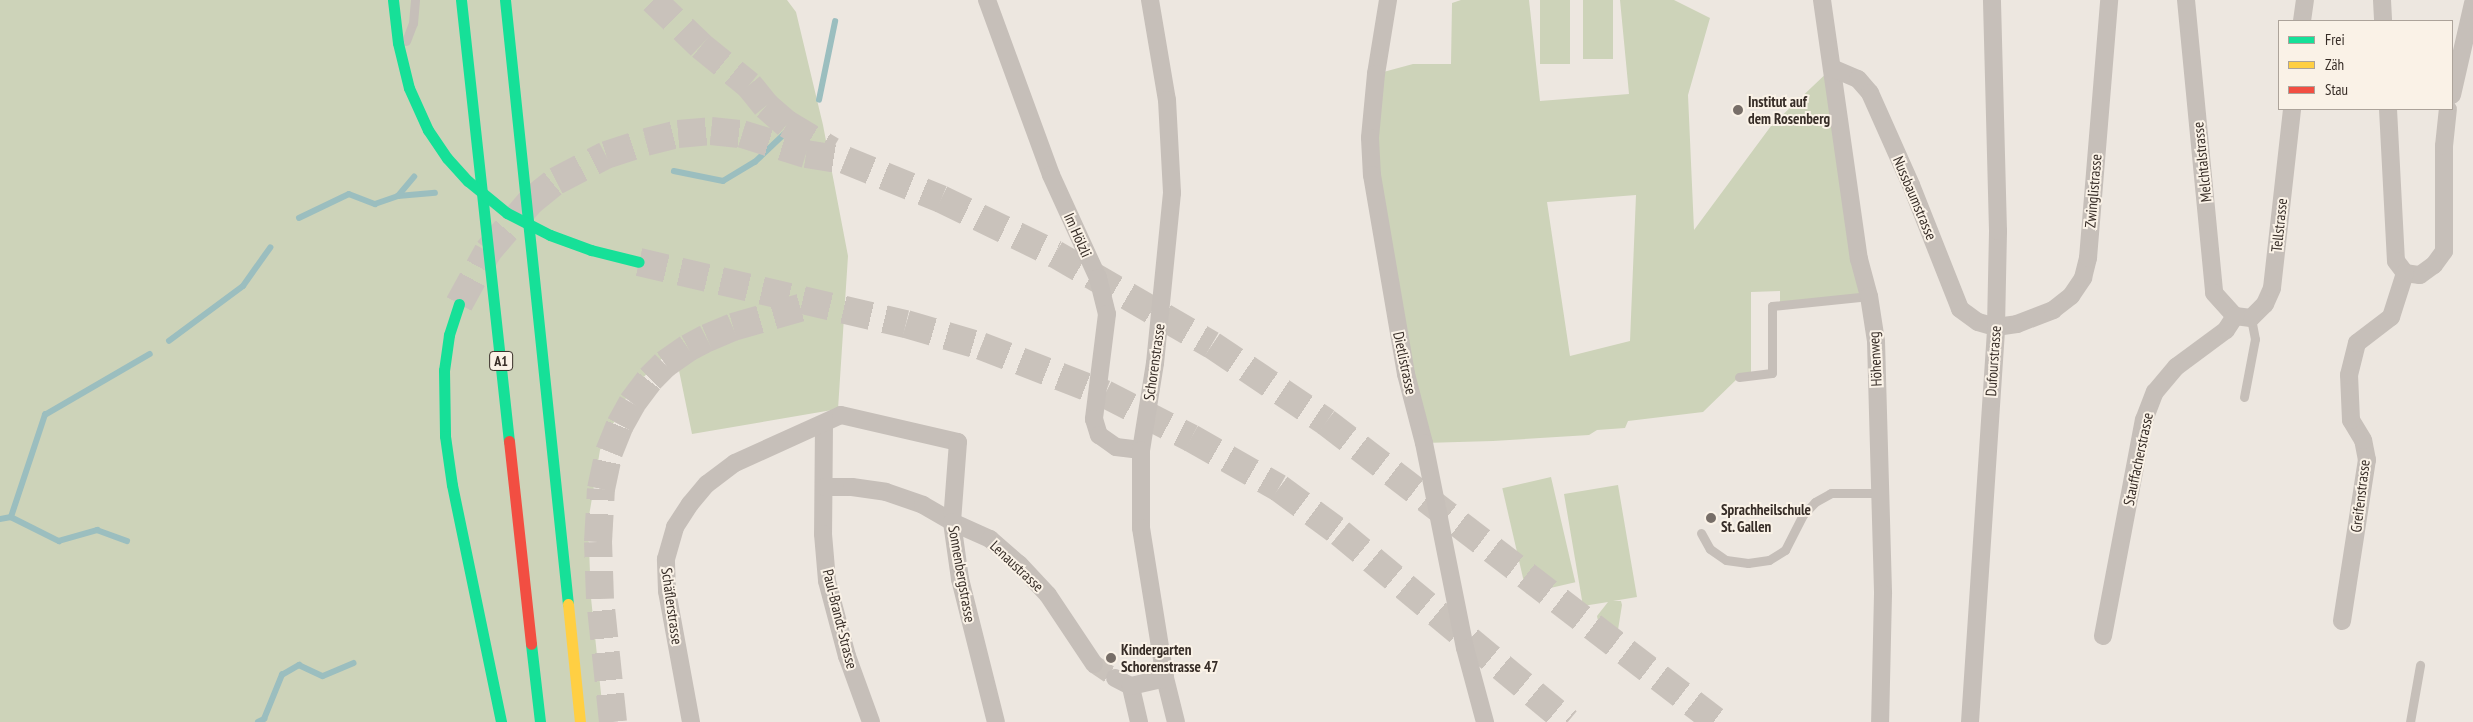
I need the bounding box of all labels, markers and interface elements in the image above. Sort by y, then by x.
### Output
legend [2278,20,2453,110]
text: Frei [2325,30,2345,49]
text: Zäh [2325,55,2344,74]
text: Stau [2325,80,2348,99]
place label: Institut auf dem Rosenberg [1748,92,1830,127]
marker: Institut auf dem Rosenberg [1732,104,1744,116]
street label: Melchtalstrasse [2189,121,2215,203]
street label: Nussbaumstrasse [1889,153,1941,243]
street label: Zwinglistrasse [2081,153,2105,229]
street label: Tellstrasse [2267,197,2291,253]
street label: Im Hölzli [1060,210,1096,260]
street label: Schorenstrasse [1140,322,1168,402]
street label: Dufourstrasse [1982,325,2004,397]
street label: Dietlistrasse [1390,330,1420,396]
street label: Höhenweg [1865,331,1885,387]
road number: A1 [488,350,514,372]
street label: Stauffacherstrasse [2119,411,2157,507]
street label: Greifenstrasse [2347,459,2373,533]
place label: Sprachheilschule St. Gallen [1721,500,1811,535]
marker: Sprachheilschule St. Gallen [1705,512,1717,524]
street label: Sonnenbergstrasse [945,524,979,624]
street label: Lenaustrasse [987,537,1047,595]
street label: Schäflerstrasse [658,566,686,646]
street label: Paul-Brandt-Strasse [819,567,861,671]
place label: Kindergarten Schorenstrasse 47 [1121,640,1218,675]
marker: Kindergarten Schorenstrasse 47 [1105,652,1117,664]

